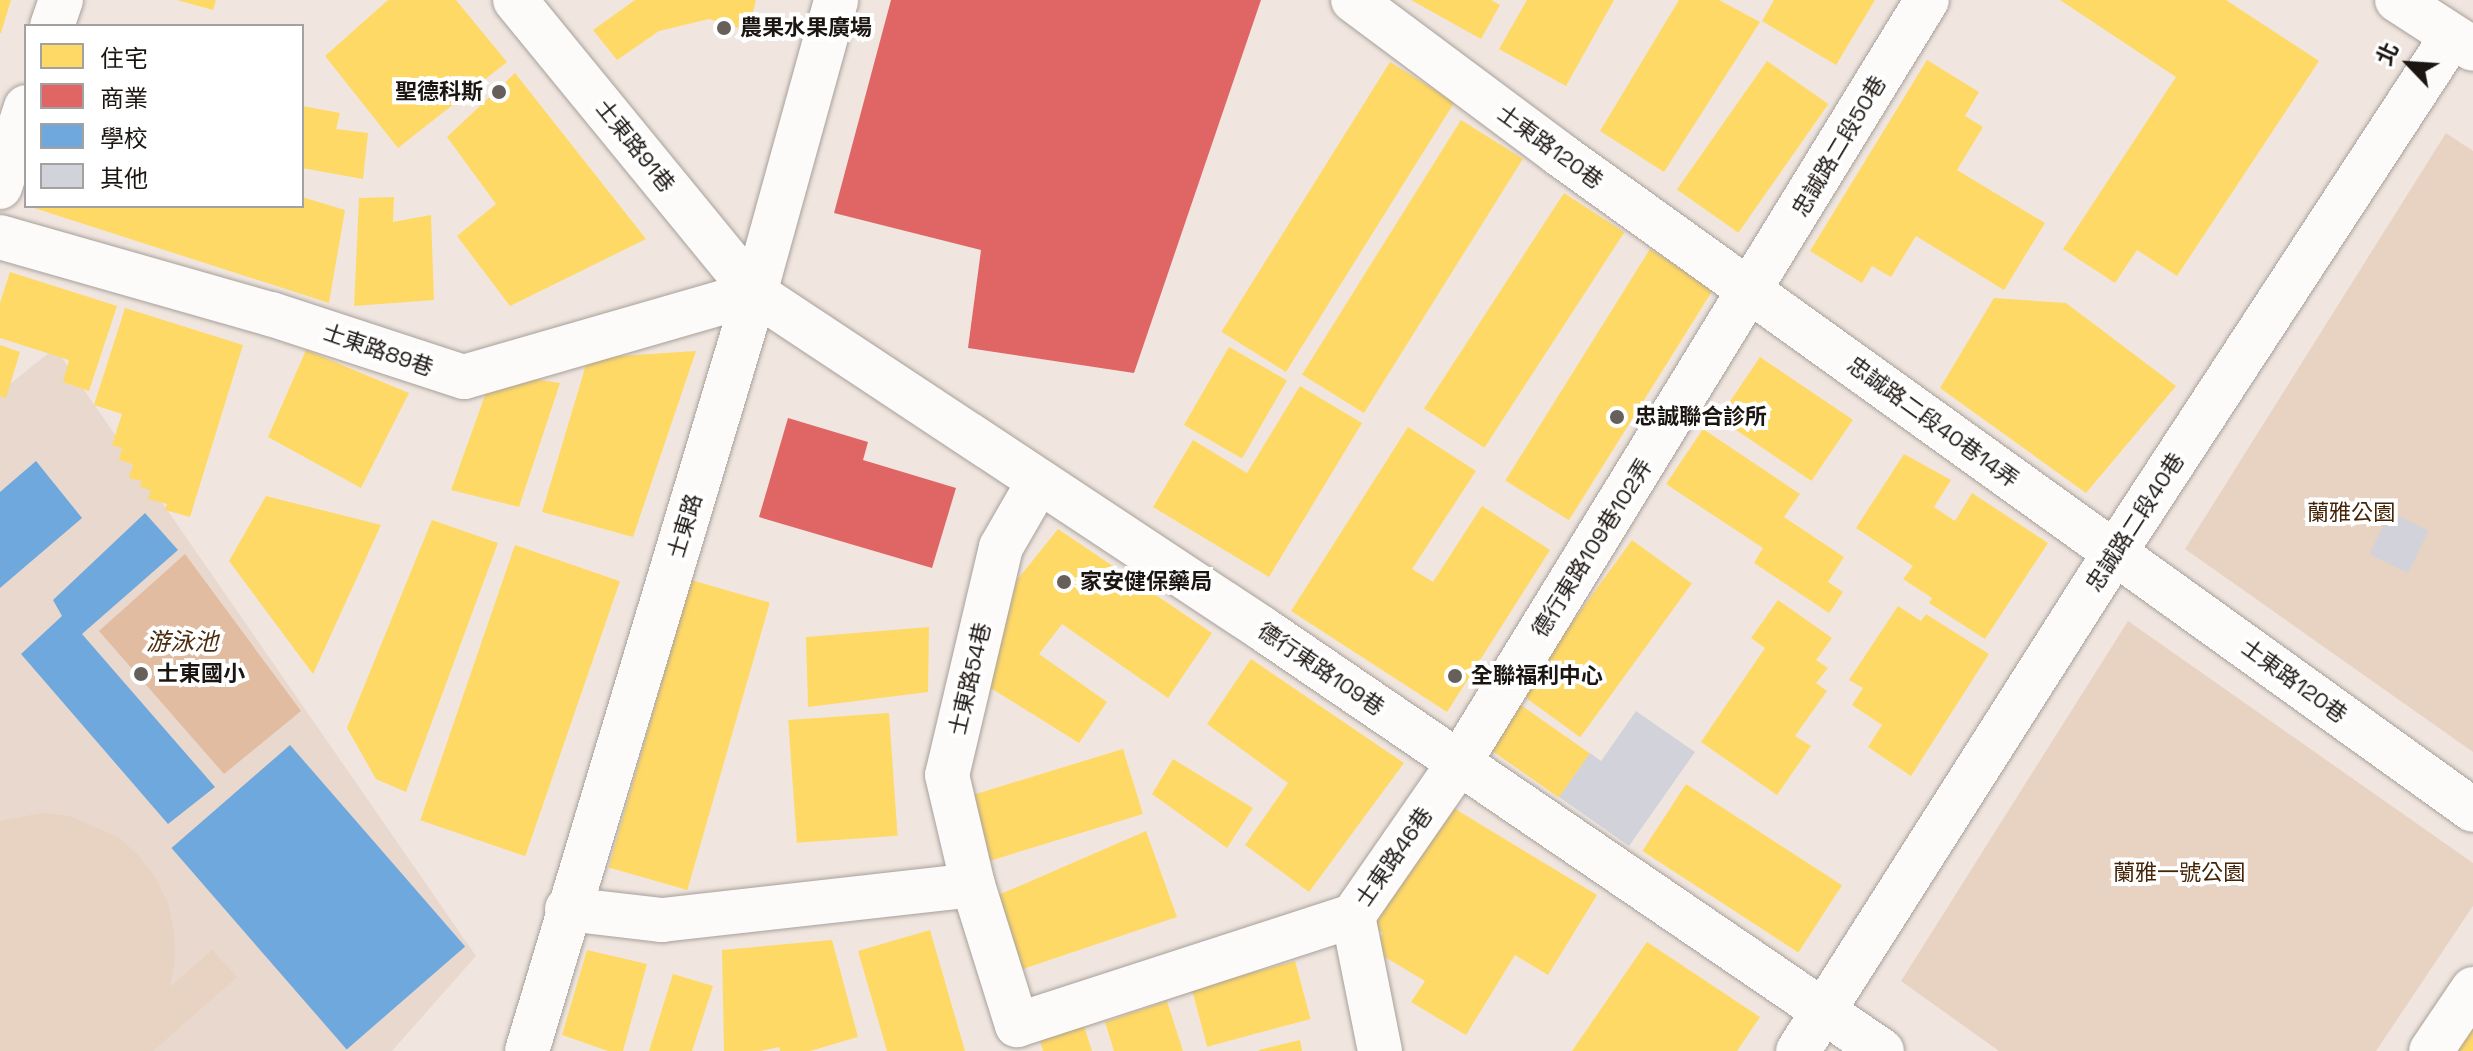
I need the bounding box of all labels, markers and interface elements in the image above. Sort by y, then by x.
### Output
place label: 農果水果廣場 [740,15,872,41]
marker: 農果水果廣場 [715,19,733,37]
legend [24,24,304,208]
north arrow [2369,24,2449,104]
text: 北 [2370,38,2405,70]
text: 住宅 [100,43,148,74]
street label: 忠誠路二段50巷 [1787,71,1891,221]
place label: 聖德科斯 [395,79,483,105]
text: 商業 [100,83,148,114]
marker: 聖德科斯 [490,83,508,101]
street label: 士東路91巷 [590,95,680,197]
street label: 士東路120巷 [1492,100,1608,194]
text: 學校 [100,123,148,154]
text: 其他 [100,163,148,194]
street label: 士東路89巷 [319,319,437,381]
street label: 忠誠路二段40巷14弄 [1842,351,2024,493]
place label: 忠誠聯合診所 [1635,404,1767,430]
marker: 忠誠聯合診所 [1606,406,1628,428]
street label: 忠誠路二段40巷 [2080,448,2190,596]
street label: 德行東路109巷102弄 [1526,454,1658,642]
street label: 士東路 [663,491,707,561]
park label: 蘭雅公園 [2307,500,2395,526]
place label: 家安健保藥局 [1080,569,1212,595]
marker: 家安健保藥局 [1055,573,1073,591]
street label: 德行東路109巷 [1253,617,1389,721]
street label: 士東路54巷 [944,620,996,738]
water label: 游泳池 [146,628,218,656]
street label: 士東路120巷 [2236,634,2352,728]
place label: 士東國小 [157,661,245,687]
place label: 全聯福利中心 [1471,663,1603,689]
marker: 士東國小 [132,665,150,683]
marker: 全聯福利中心 [1446,667,1464,685]
street label: 士東路46巷 [1350,802,1438,912]
park label: 蘭雅一號公園 [2113,860,2245,886]

